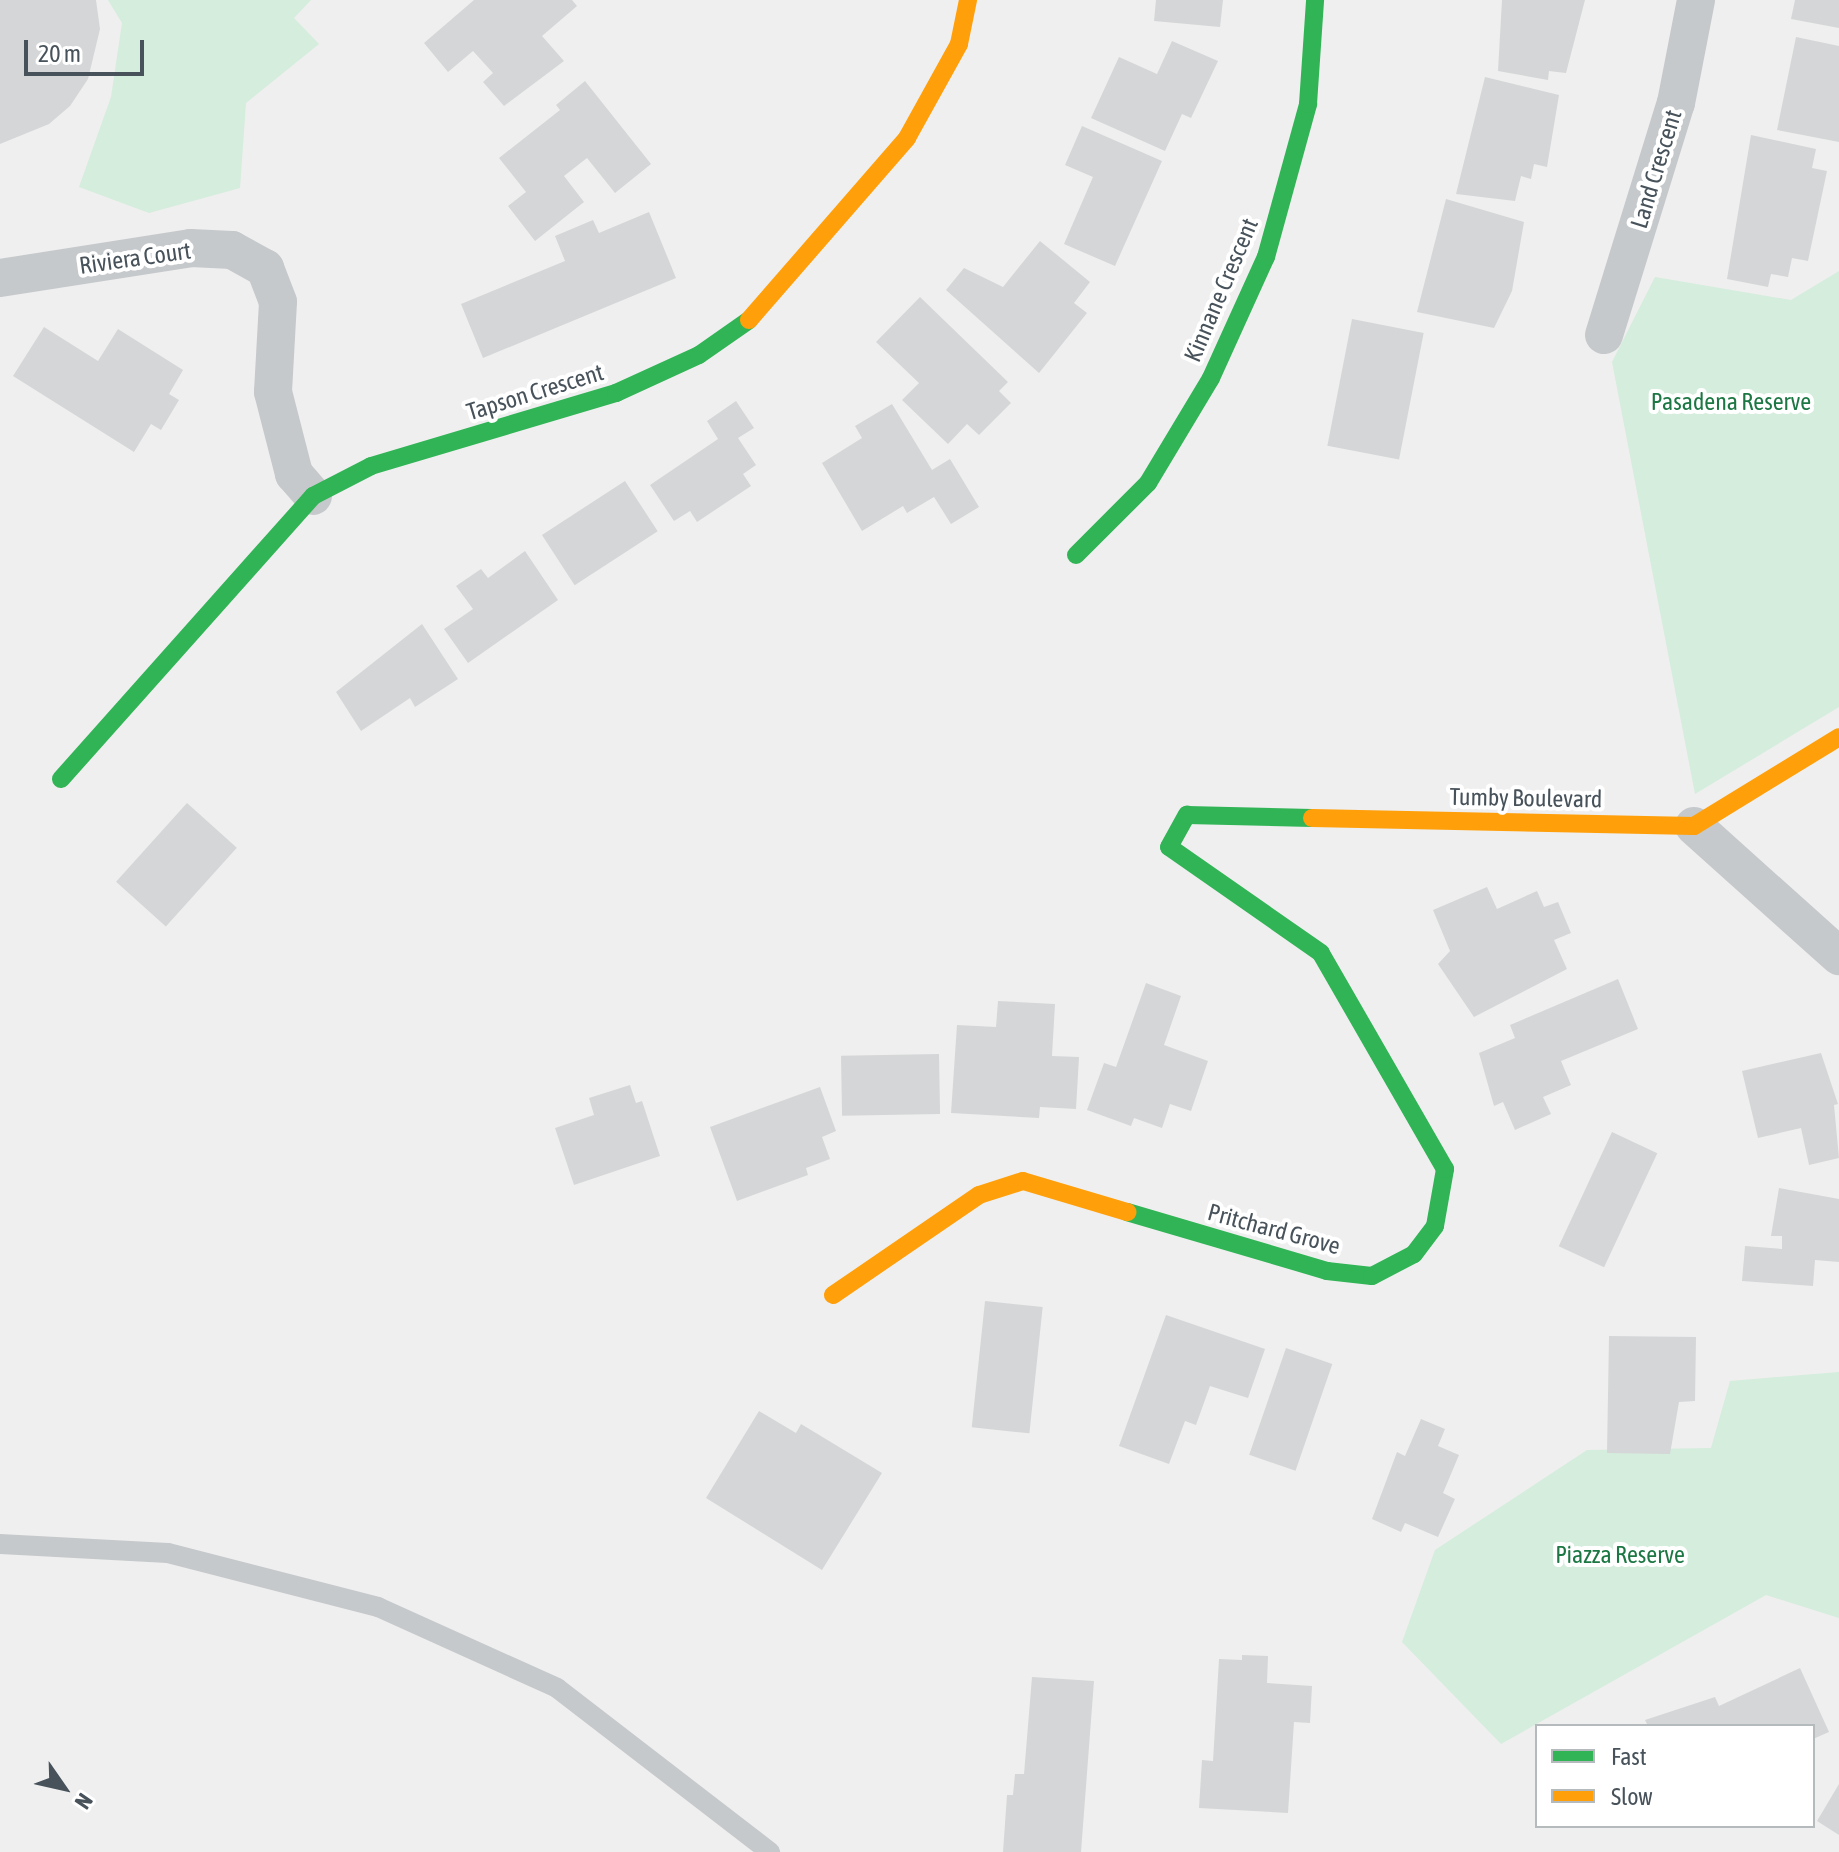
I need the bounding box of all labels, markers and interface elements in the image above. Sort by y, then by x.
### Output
scale bar [28,24,148,74]
text: 20 m [38,40,81,67]
street label: Land Crescent [1624,106,1688,232]
street label: Kinnane Crescent [1178,214,1264,366]
street label: Riviera Court [77,236,193,280]
street label: Tapson Crescent [463,358,607,426]
park label: Pasadena Reserve [1651,388,1811,416]
street label: Tumby Boulevard [1449,782,1603,814]
street label: Pritchard Grove [1205,1198,1343,1260]
park label: Piazza Reserve [1555,1541,1685,1569]
legend [1535,1724,1815,1828]
text: Fast [1611,1743,1647,1770]
north arrow [24,1748,104,1828]
text: Slow [1611,1783,1653,1810]
text: N [69,1789,98,1814]

